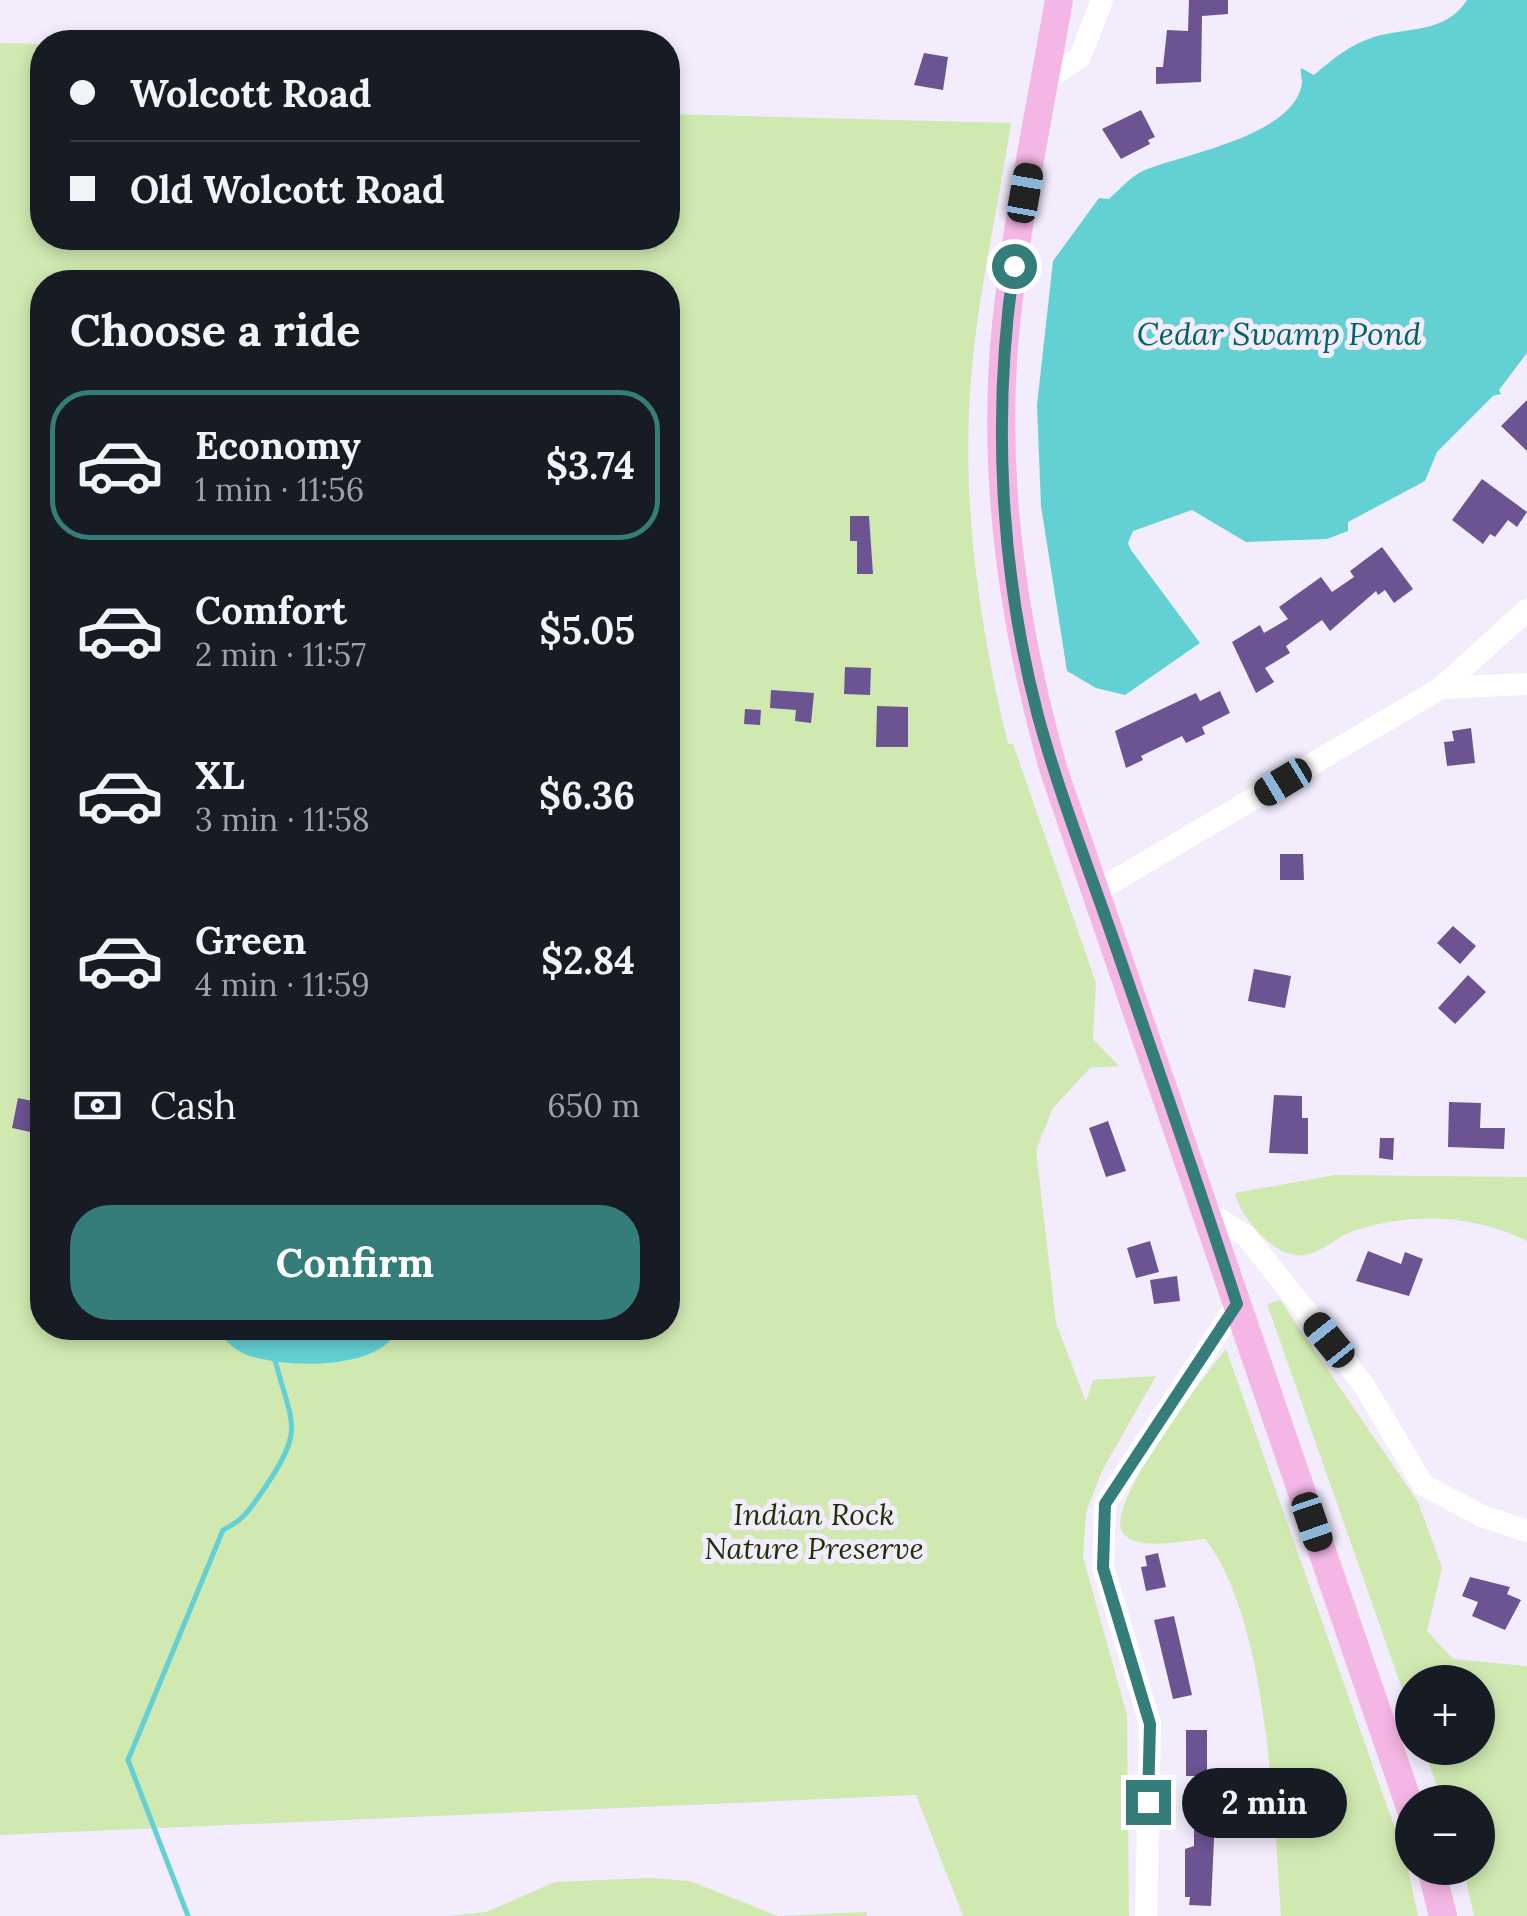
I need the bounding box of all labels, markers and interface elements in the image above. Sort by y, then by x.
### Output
text: Wolcott Road [130,69,371,117]
car [1005,161,1045,225]
text: Old Wolcott Road [130,165,445,213]
route start [992,244,1037,289]
text: Choose a ride [70,301,360,358]
water label: Cedar Swamp Pond [1137,313,1421,354]
icon: car [75,420,165,510]
text: Economy [195,421,361,469]
text: $3.74 [546,441,635,489]
text: 1 min · 11:56 [195,469,364,510]
icon: car [75,585,165,675]
text: Comfort [195,586,347,634]
text: $5.05 [539,606,635,654]
text: 2 min · 11:57 [195,634,366,675]
icon: car [75,750,165,840]
text: XL [195,751,245,799]
car [1250,754,1316,810]
text: $6.36 [539,771,635,819]
text: 3 min · 11:58 [195,799,370,840]
icon: car [75,915,165,1005]
text: Green [195,916,307,964]
text: $2.84 [541,936,635,984]
text: 4 min · 11:59 [195,964,370,1005]
icon: cash [70,1078,125,1133]
text: Cash [150,1081,237,1129]
text: 650 m [547,1085,640,1126]
button: Confirm [70,1205,640,1320]
car [1298,1307,1360,1373]
car [1288,1489,1336,1555]
park label: Indian Rock Nature Preserve [704,1495,924,1567]
map controls [1395,1665,1495,1885]
button: + [1395,1665,1495,1765]
callout: 2 min [1183,1767,1348,1837]
route end [1126,1780,1171,1825]
text: 2 min [1222,1782,1307,1823]
button: − [1395,1785,1495,1885]

